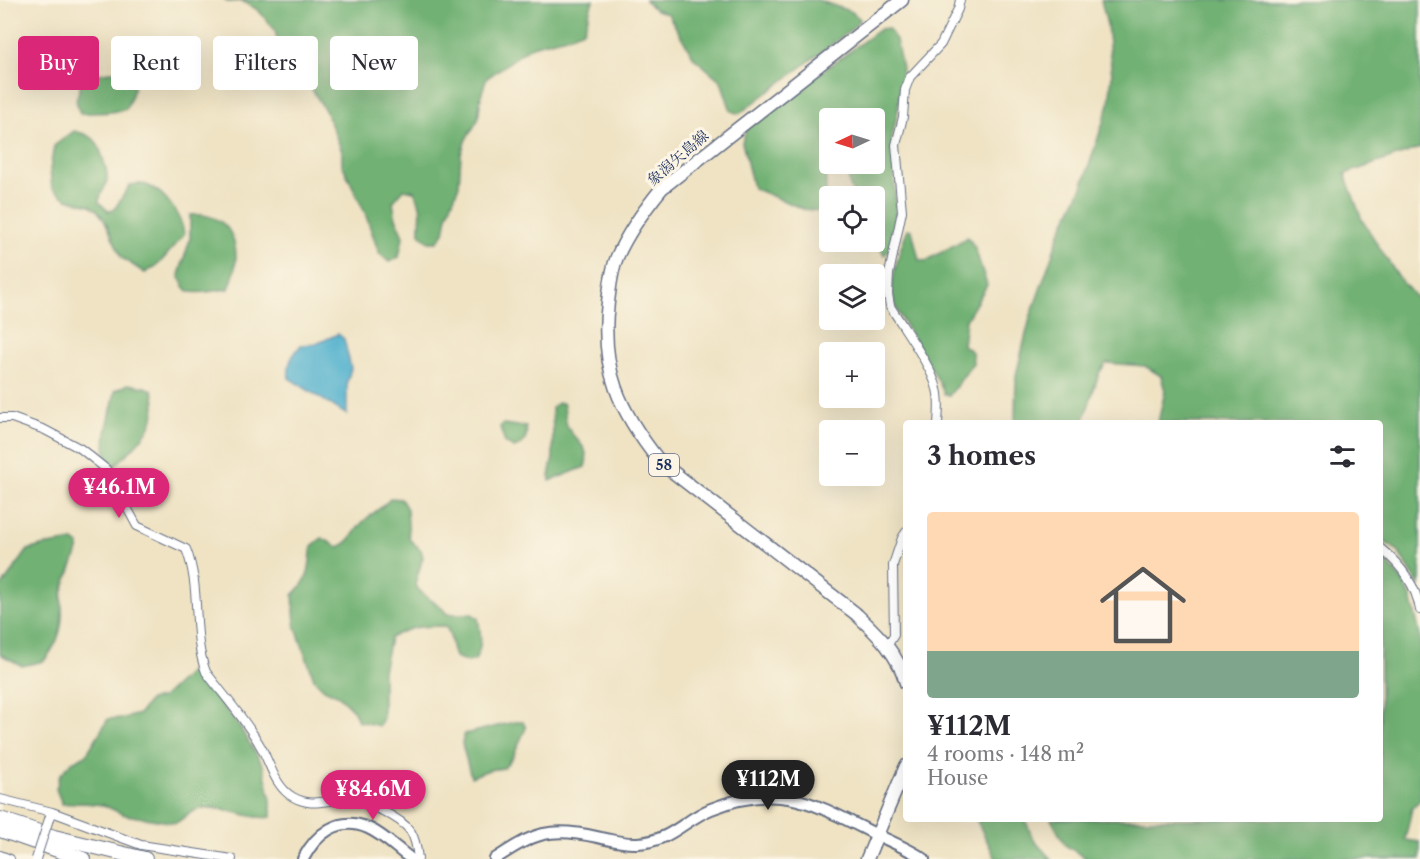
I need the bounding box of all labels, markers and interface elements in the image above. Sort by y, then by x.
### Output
chip: Buy [18,36,99,90]
chip: Rent [111,36,201,90]
chip: Filters [213,36,318,90]
chip: New [330,36,418,90]
north arrow [819,108,885,174]
map controls [819,108,885,486]
street label: 象潟矢島線 [643,126,712,189]
button: locate [819,186,885,252]
button: layers [819,264,885,330]
button: + [819,342,885,408]
button: − [819,420,885,486]
text: 3 homes [927,440,1036,472]
icon: filters [1326,440,1359,473]
road number: 58 [649,454,679,476]
pin: ¥46.1M [70,468,168,519]
text: ¥46.1M [82,475,156,499]
icon: home [1089,551,1197,659]
text: ¥112M [927,710,1011,742]
text: 4 rooms · 148 m² [927,742,1084,766]
pin: ¥112M [726,760,810,811]
text: House [927,766,988,790]
text: ¥112M [736,767,800,791]
pin: ¥84.6M [324,770,422,821]
text: ¥84.6M [335,777,411,801]

